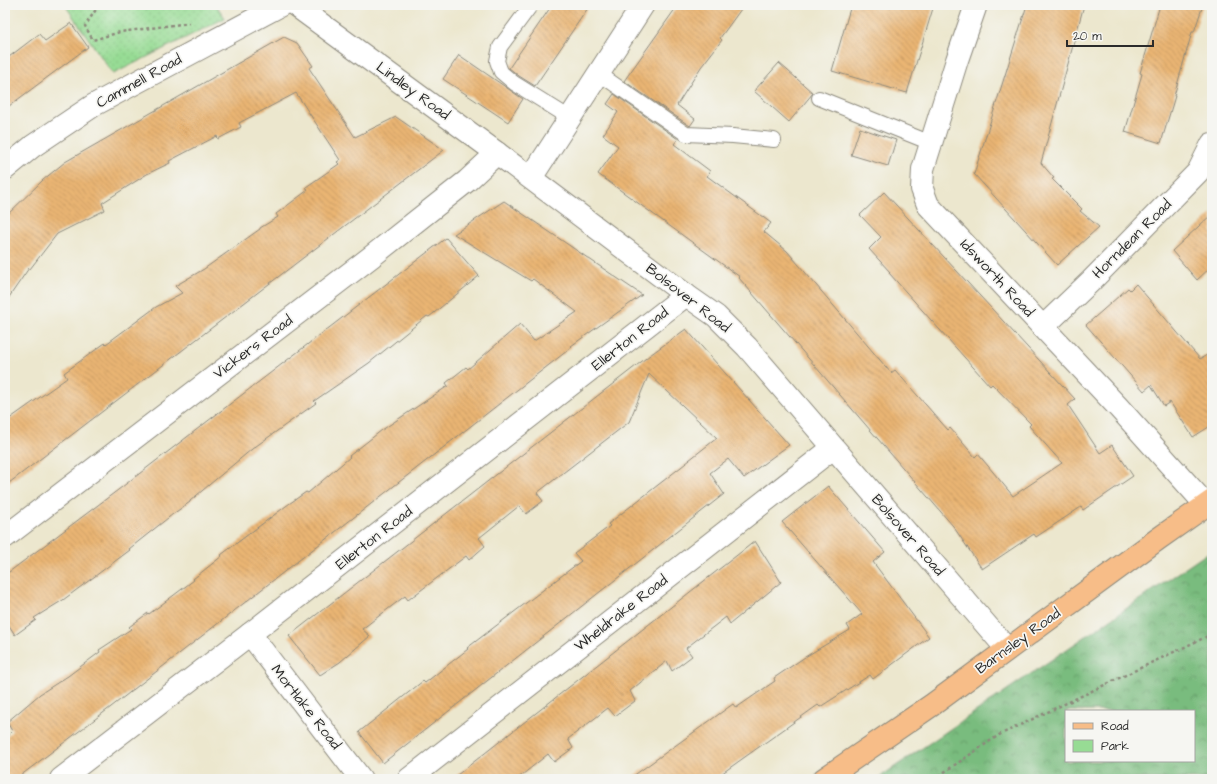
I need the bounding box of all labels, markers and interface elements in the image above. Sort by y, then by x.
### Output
scale bar [1067,22,1153,48]
text: 20 m [1073,28,1102,45]
street label: Cammell Road [92,49,186,113]
street label: Lindley Road [371,57,455,126]
street label: Horndean Road [1088,194,1177,283]
street label: Idsworth Road [955,234,1039,322]
street label: Bolsover Road [641,258,735,338]
street label: Ellerton Road [587,302,673,376]
street label: Vickers Road [209,310,297,384]
street label: Bolsover Road [867,490,950,581]
street label: Ellerton Road [331,501,417,575]
street label: Wheldrake Road [570,570,672,656]
street label: Barnsley Road [971,603,1066,680]
street label: Mortlake Road [266,660,346,754]
legend [1065,710,1195,762]
text: Road [1101,718,1129,735]
text: Park [1101,738,1129,755]

